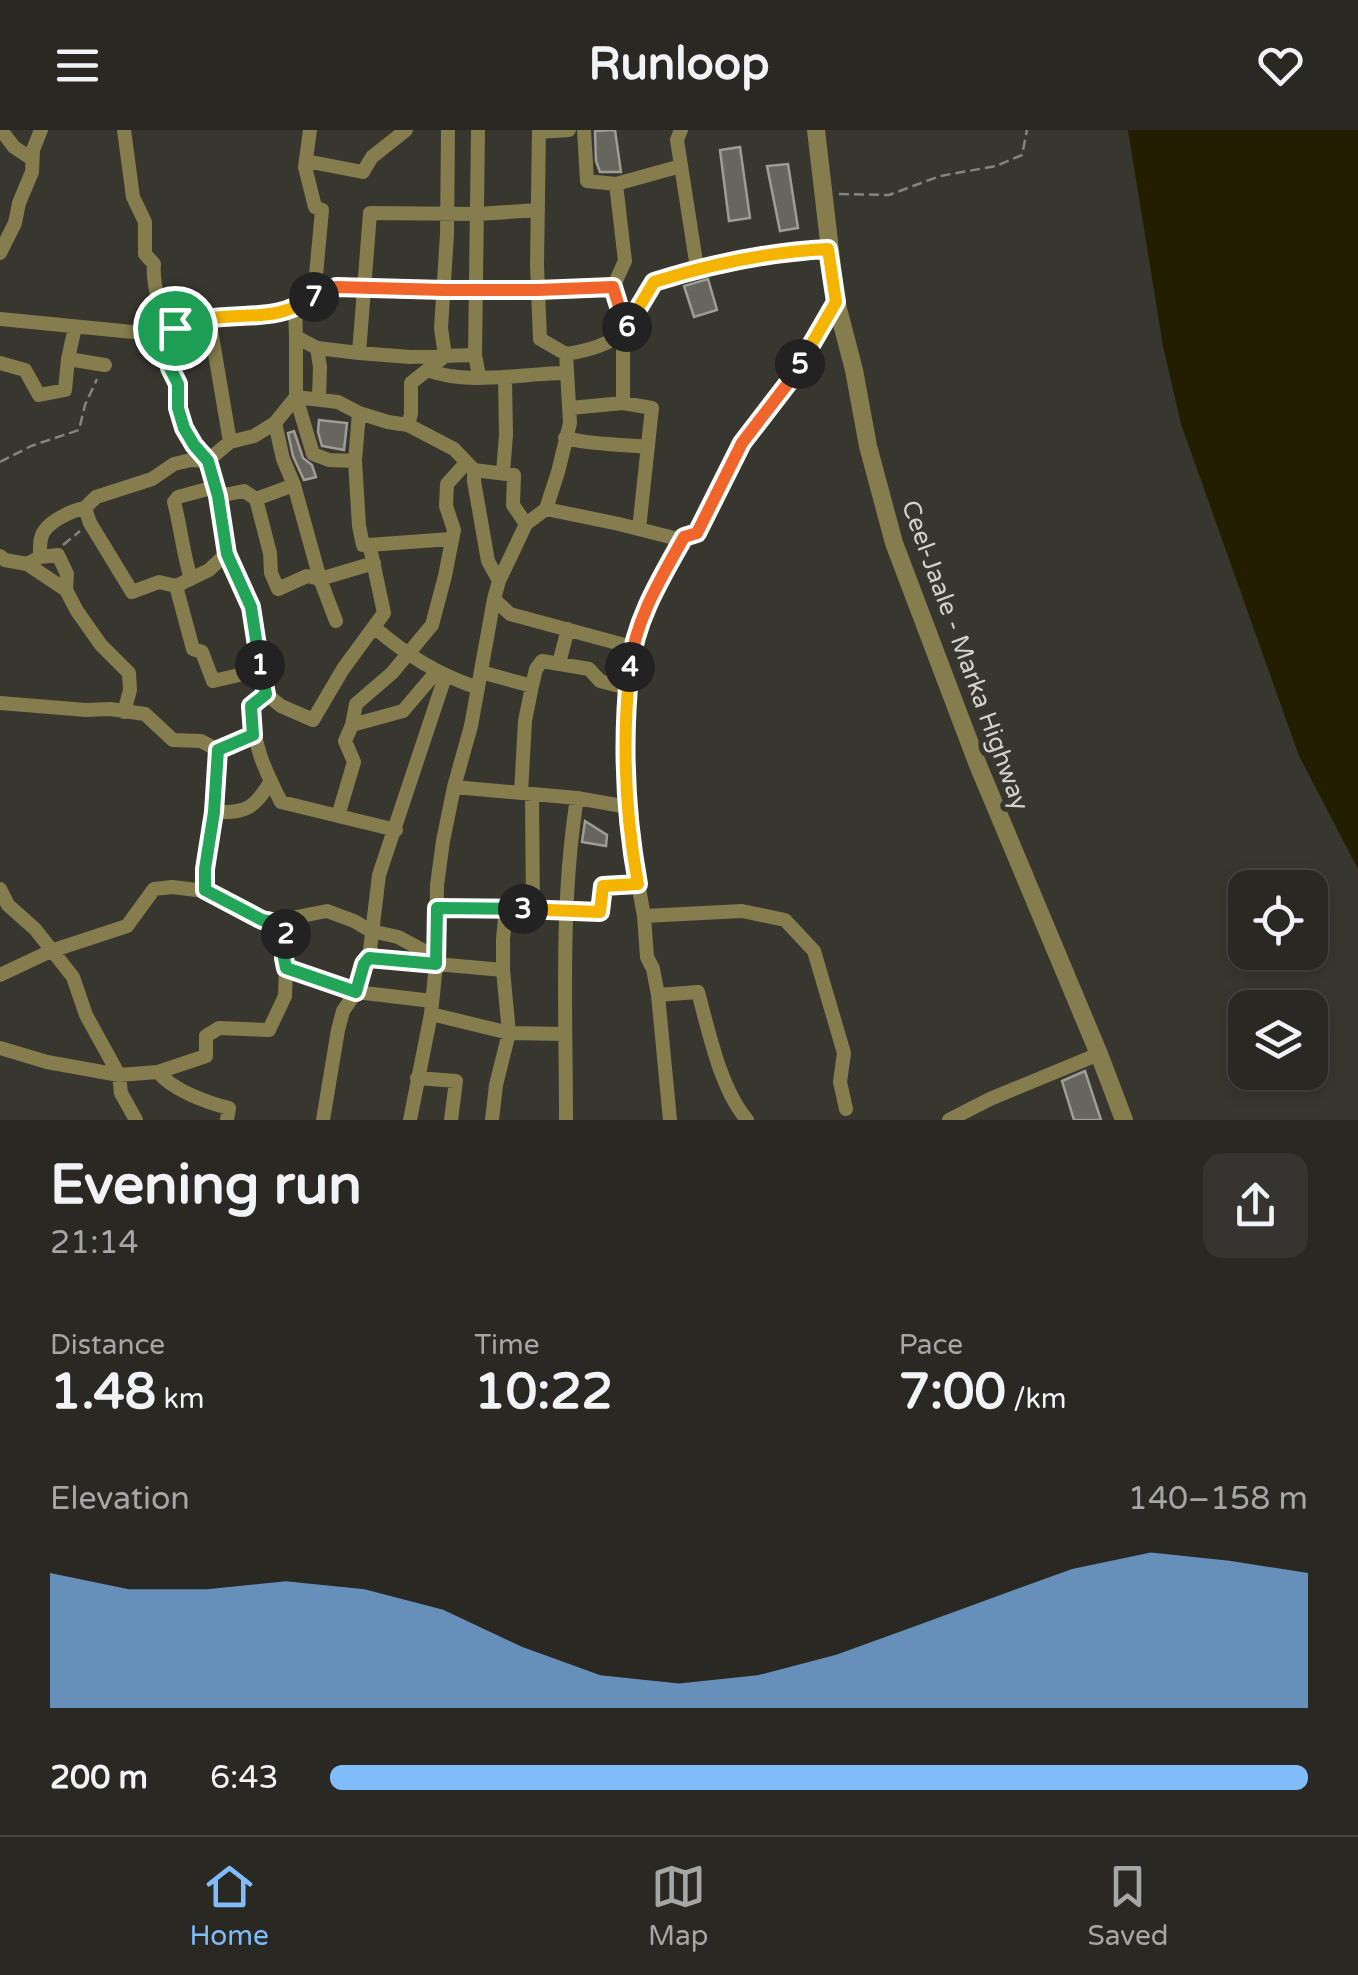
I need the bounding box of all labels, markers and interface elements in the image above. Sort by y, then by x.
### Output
icon: menu [50,38,105,93]
text: Runloop [588,38,770,92]
icon: heart [1253,38,1308,93]
pin: 7 [289,272,339,322]
text: 7 [305,280,323,314]
pin [133,286,218,371]
icon: arrive [148,301,203,356]
pin: 6 [602,302,652,352]
text: 6 [618,310,636,344]
pin: 5 [775,339,825,389]
text: 5 [791,347,809,381]
street label: Ceel-Jaale - Marka Highway [895,496,1035,814]
pin: 1 [235,640,285,690]
pin: 4 [605,642,655,692]
text: 1 [251,648,269,682]
text: 4 [621,650,639,684]
map controls [1228,870,1328,1090]
button: locate [1228,870,1328,970]
pin: 3 [498,884,548,934]
text: 3 [514,892,532,926]
pin: 2 [261,909,311,959]
text: 2 [277,917,295,951]
button: layers [1228,990,1328,1090]
text: Evening run [50,1153,362,1219]
button: share [1203,1153,1308,1258]
text: 21:14 [50,1224,139,1262]
text: Distance [50,1328,165,1362]
text: Time [474,1328,540,1362]
text: Pace [899,1328,963,1362]
text: 1.48 [50,1362,156,1422]
text: 10:22 [474,1362,613,1422]
text: 7:00 [899,1362,1006,1422]
text: km [156,1382,204,1416]
text: /km [1006,1382,1067,1416]
text: Elevation [50,1480,190,1518]
text: 140–158 m [1128,1480,1308,1518]
text: 200 m [50,1759,148,1797]
text: 6:43 [210,1759,279,1797]
tab: Home [190,1859,269,1953]
tab: Map [648,1859,708,1953]
tab: Saved [1088,1859,1168,1953]

